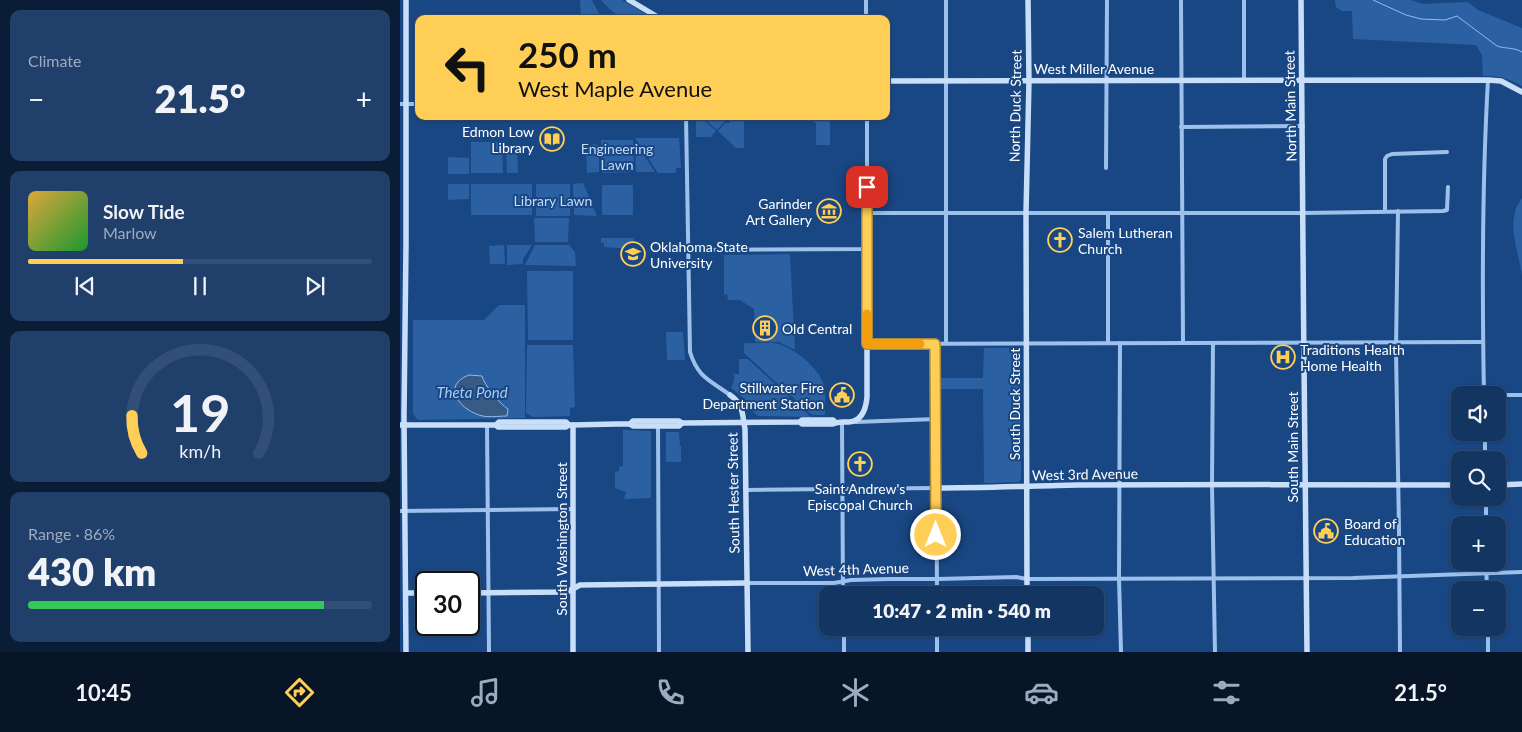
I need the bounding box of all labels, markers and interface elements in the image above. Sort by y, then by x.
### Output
text: 250 m [518,33,617,75]
icon: left [435,35,500,100]
street label: North Duck Street [1006,50,1024,162]
street label: North Main Street [1281,50,1299,162]
text: Climate [28,51,81,70]
street label: West Miller Avenue [1034,60,1154,77]
text: 21.5° [154,75,246,121]
text: West Maple Avenue [518,75,712,102]
text: − [28,82,44,116]
text: + [356,82,372,116]
place label: Edmon Low Library [462,123,535,156]
library icon: Edmon Low Library [539,126,565,152]
park label: Engineering Lawn [581,140,653,173]
pin [846,166,888,208]
icon: arrive [853,173,881,201]
park label: Library Lawn [514,192,592,209]
place label: Garinder Art Gallery [745,195,813,228]
museum icon: Garinder Art Gallery [816,198,842,224]
text: Slow Tide [103,200,185,223]
text: Marlow [103,223,157,242]
place label: Salem Lutheran Church [1078,224,1173,257]
church icon: Salem Lutheran Church [1047,227,1073,253]
place label: Oklahoma State University [650,238,748,271]
school or university icon: Oklahoma State University [620,241,646,267]
icon: previous [71,272,99,300]
icon: pause [186,272,214,300]
icon: next [301,272,329,300]
building icon: Old Central [752,315,778,341]
place label: Old Central [782,320,852,337]
place label: Traditions Health Home Health [1300,341,1405,374]
hospital icon: Traditions Health Home Health [1270,344,1296,370]
street label: South Duck Street [1006,348,1023,460]
place label: Stillwater Fire Department Station [702,379,824,412]
text: 19 [170,381,230,443]
public building icon: Stillwater Fire Department Station [829,382,855,408]
water label: Theta Pond [436,383,508,401]
map controls [1451,386,1506,636]
button: sound [1451,386,1506,441]
street label: South Main Street [1284,391,1301,503]
street label: South Hester Street [723,432,743,554]
text: km/h [179,440,221,462]
church icon: Saint Andrew's Episcopal Church [847,451,873,477]
button: search [1451,451,1506,506]
street label: South Washington Street [553,462,570,616]
street label: West 3rd Avenue [1032,465,1138,483]
place label: Saint Andrew's Episcopal Church [807,480,913,513]
position arrow [909,508,961,560]
place label: Board of Education [1344,515,1405,548]
button: + [1451,516,1506,571]
public building icon: Board of Education [1313,518,1339,544]
text: Range · 86% [28,524,115,543]
text: 430 km [28,548,156,594]
street label: West 4th Avenue [803,559,909,579]
speed limit sign: 30 [415,571,480,636]
button: − [1451,581,1506,636]
text: 10:47 · 2 min · 540 m [872,599,1051,622]
icon: directions [282,675,317,710]
icon: music [468,675,503,710]
icon: phone [653,675,688,710]
icon: climate [838,675,873,710]
icon: car [1024,675,1059,710]
icon: filters [1209,675,1244,710]
text: 10:45 [75,679,132,706]
text: 21.5° [1394,679,1447,706]

